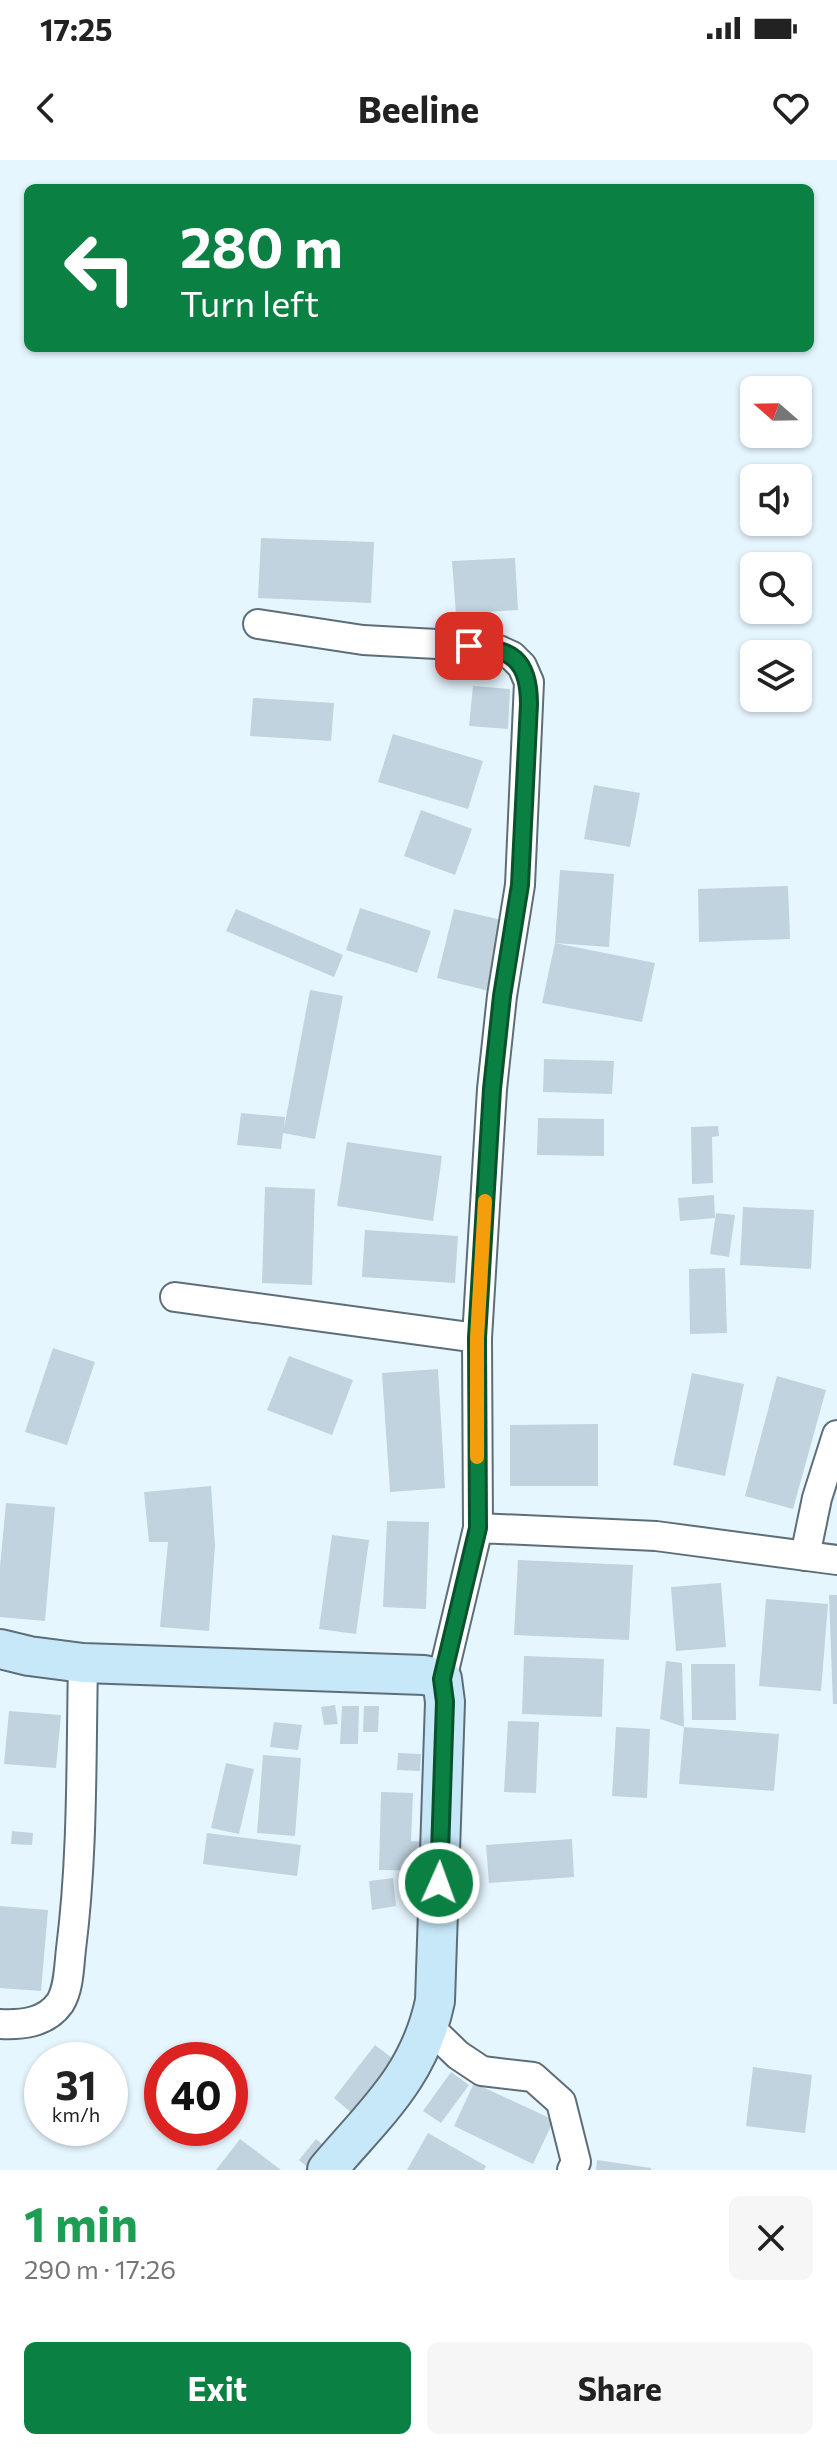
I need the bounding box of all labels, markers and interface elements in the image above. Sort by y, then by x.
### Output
text: 17:25 [40,10,113,47]
icon: back [24,86,68,130]
text: Beeline [358,86,479,130]
icon: heart [769,86,813,130]
text: 280 m [180,211,343,280]
icon: left [48,216,152,320]
text: Turn left [180,280,319,324]
north arrow [740,376,812,448]
map controls [740,376,812,712]
button: sound [740,464,812,536]
button: search [740,552,812,624]
pin [435,612,503,680]
icon: arrive [447,624,491,668]
button: layers [740,640,812,712]
position arrow [397,1841,481,1925]
speed limit sign: 40 [144,2042,248,2146]
text: 31 [55,2059,97,2108]
text: km/h [52,2102,100,2126]
text: 1 min [24,2193,138,2252]
button: close [729,2196,813,2280]
text: 290 m · 17:26 [24,2253,176,2284]
button: Exit [24,2342,411,2434]
button: Share [427,2342,813,2434]

